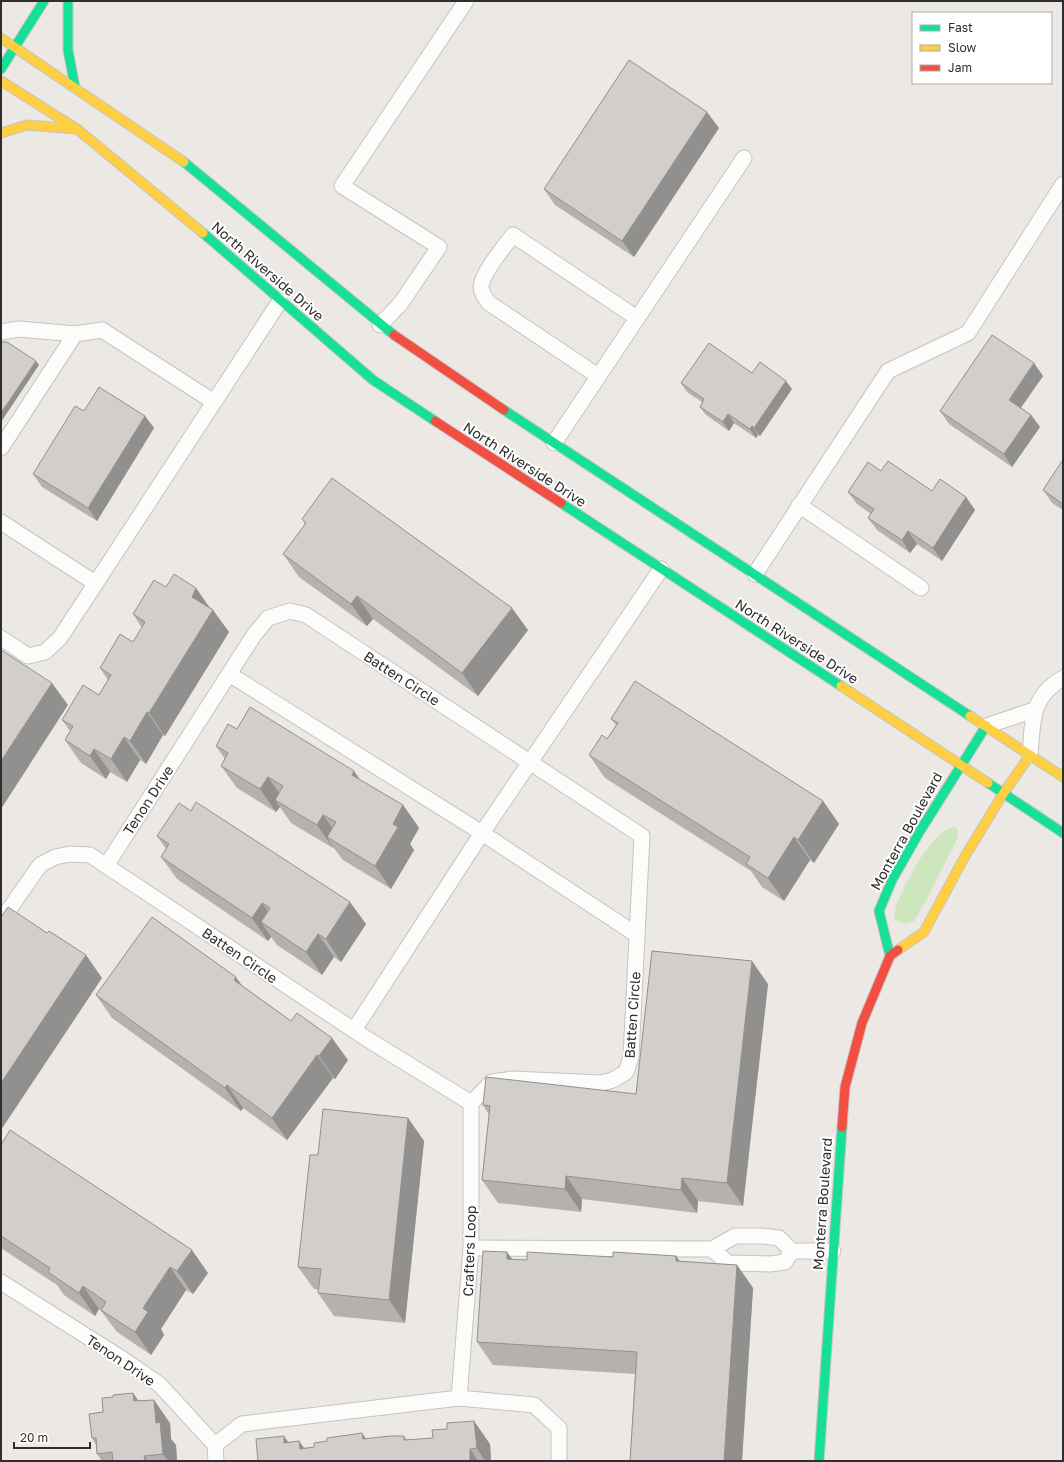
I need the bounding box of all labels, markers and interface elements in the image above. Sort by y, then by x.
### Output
legend [912,12,1052,84]
text: Fast [948,20,973,35]
text: Slow [948,40,976,55]
text: Jam [948,60,972,75]
street label: North Riverside Drive [208,218,328,324]
street label: North Riverside Drive [460,418,590,510]
street label: North Riverside Drive [732,595,862,687]
street label: Batten Circle [361,647,443,709]
street label: Tenon Drive [119,762,177,838]
street label: Monterra Boulevard [866,769,946,893]
street label: Batten Circle [199,924,281,986]
street label: Batten Circle [620,971,644,1059]
street label: Monterra Boulevard [809,1137,835,1271]
street label: Crafters Loop [459,1205,479,1297]
street label: Tenon Drive [83,1331,159,1389]
scale bar [14,1424,90,1450]
text: 20 m [20,1430,48,1445]

